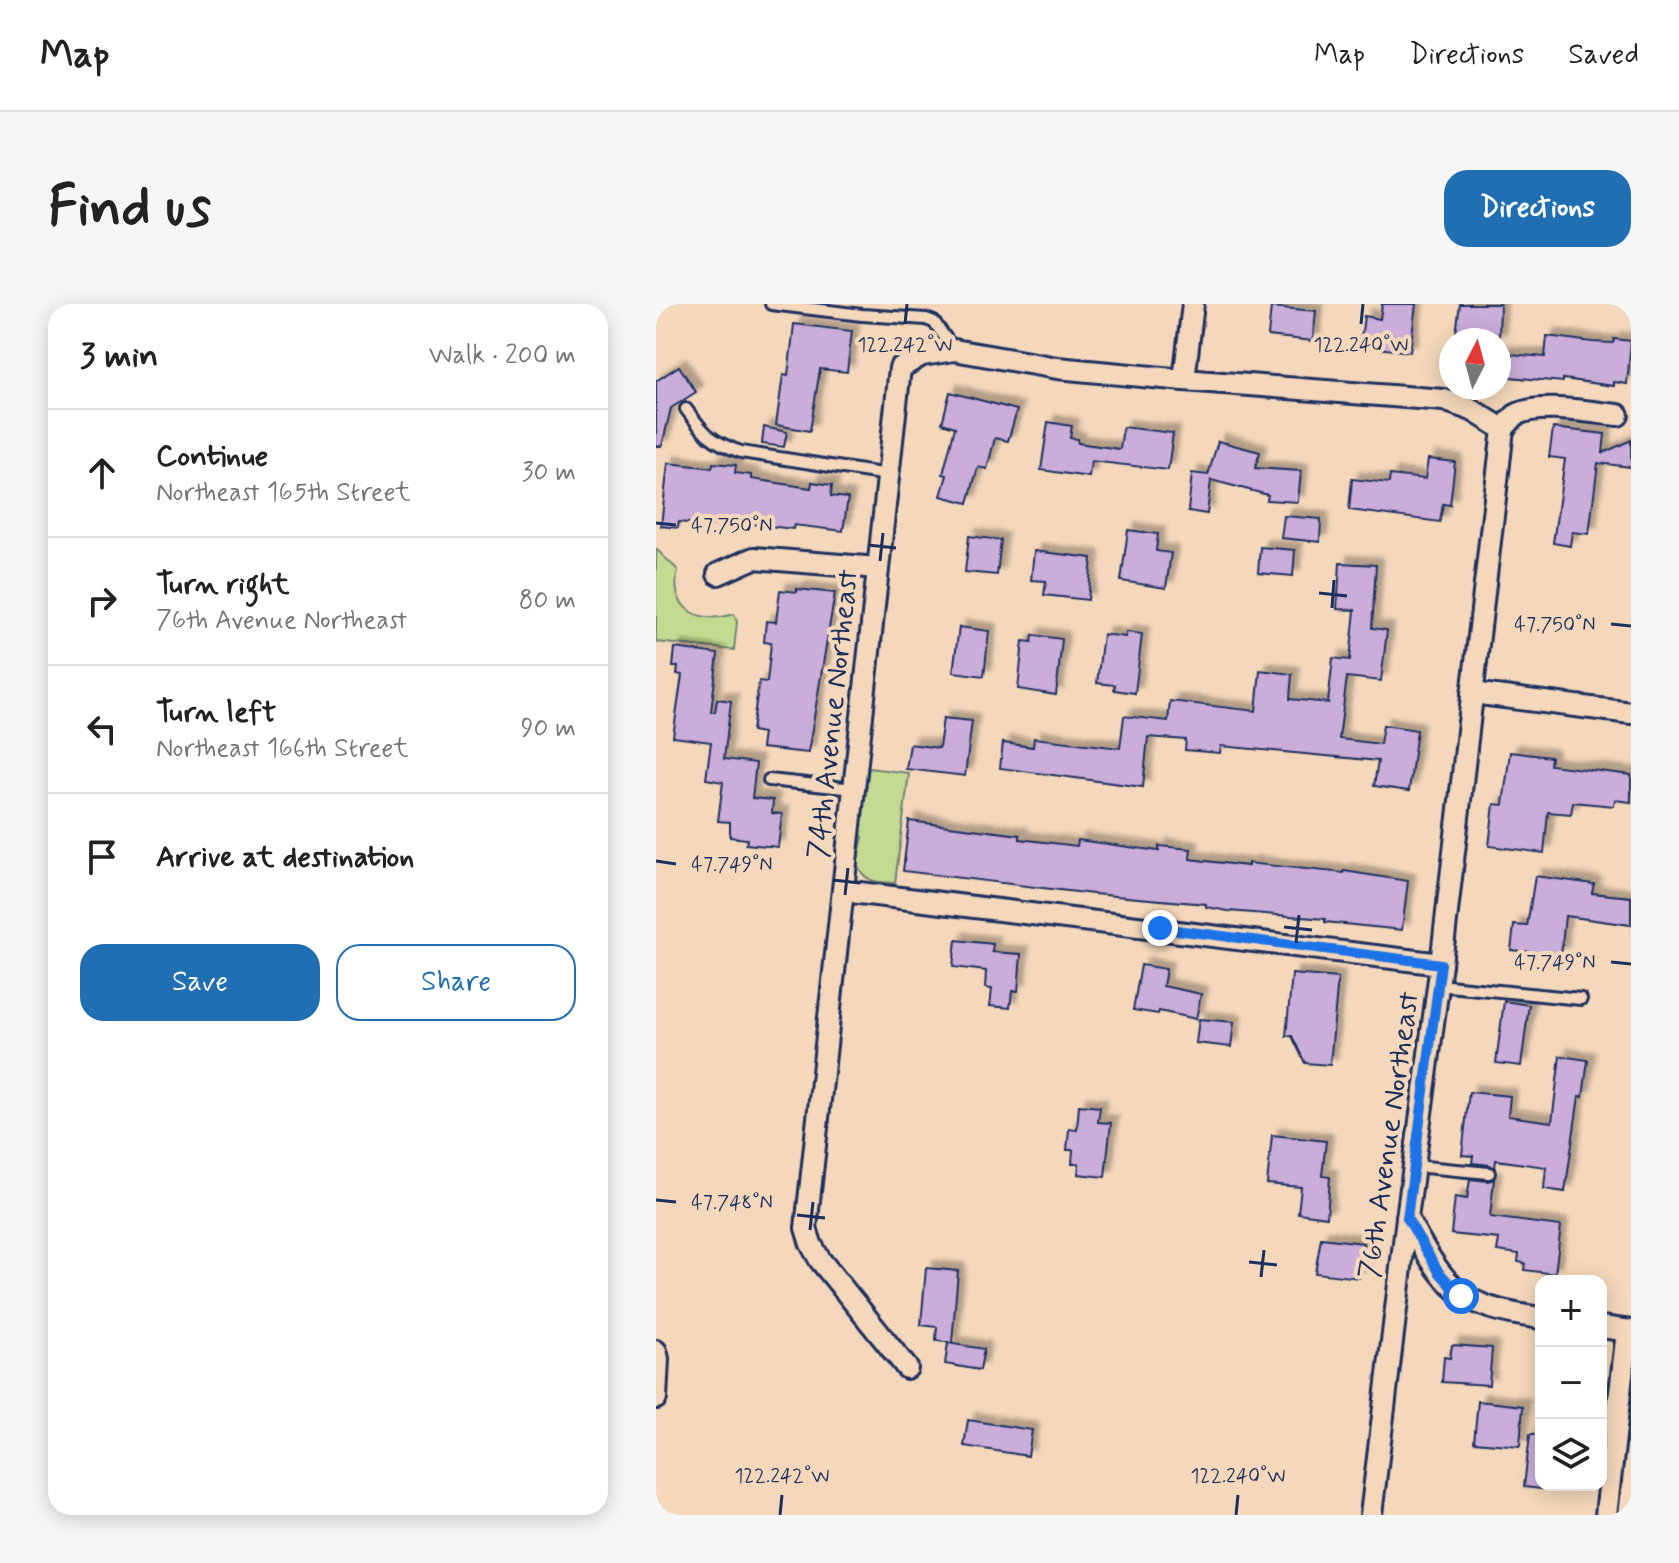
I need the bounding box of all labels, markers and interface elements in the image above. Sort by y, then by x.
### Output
text: Map [40,31,110,80]
text: Map [1314,37,1365,74]
text: Directions [1409,37,1524,74]
text: Saved [1568,37,1639,74]
button: Directions [1444,170,1631,247]
text: Find us [48,172,211,245]
north arrow [1439,328,1511,400]
text: 122.242°W [858,332,952,359]
text: 122.240°W [1314,332,1408,359]
text: 3 min [80,334,158,379]
text: Walk · 200 m [429,339,576,373]
text: Continue [156,437,268,476]
icon: ahead [80,451,124,495]
text: 30 m [522,456,576,490]
text: Northeast 165th Street [156,476,411,510]
text: 47.750°N [691,513,773,540]
text: Turn right [156,565,289,604]
street label: 74th Avenue Northeast [799,567,868,861]
icon: right [80,579,124,623]
text: 80 m [519,584,576,618]
text: 76th Avenue Northeast [156,604,407,638]
text: 47.750°N [1514,612,1596,639]
text: Turn left [156,693,276,732]
icon: left [80,707,124,751]
text: 90 m [521,712,576,746]
text: Northeast 166th Street [156,732,408,766]
icon: arrive [80,835,124,879]
text: Arrive at destination [156,838,414,877]
text: 47.749°N [691,852,773,879]
route end [1142,910,1178,946]
button: Save [80,944,320,1021]
button: Share [336,944,576,1021]
text: 47.749°N [1514,950,1596,977]
street label: 76th Avenue Northeast [1350,989,1429,1281]
text: 47.748°N [691,1190,773,1217]
map controls [1535,1275,1607,1491]
button: + [1535,1275,1607,1347]
route start [1443,1278,1479,1314]
button: − [1535,1347,1607,1419]
button: layers [1535,1419,1607,1491]
text: 122.242°W [735,1463,829,1490]
text: 122.240°W [1191,1463,1285,1490]

